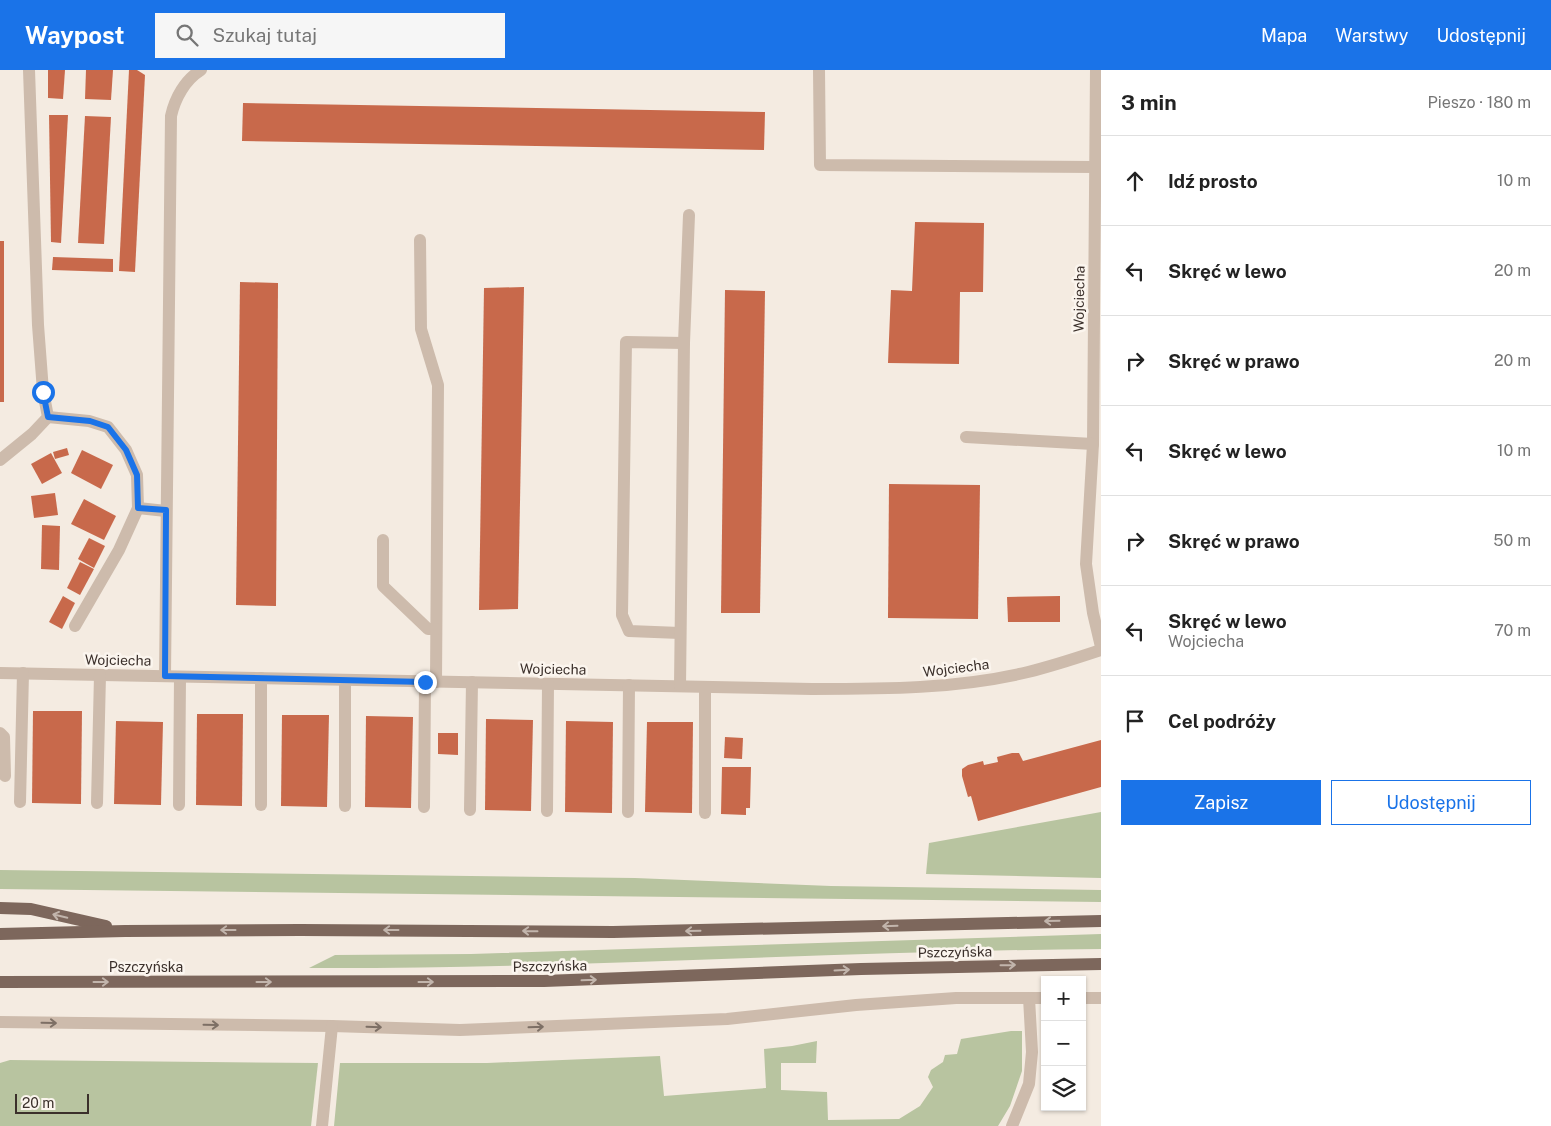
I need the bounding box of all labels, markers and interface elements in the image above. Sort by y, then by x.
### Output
search box [155,13,505,58]
text: Waypost [25,21,125,49]
icon: search [173,21,201,49]
text: Szukaj tutaj [213,24,317,46]
text: Mapa [1261,25,1307,46]
text: Warstwy [1335,25,1408,46]
text: Udostępnij [1436,25,1526,46]
text: 3 min [1121,90,1177,115]
text: Pieszo · 180 m [1428,93,1531,112]
icon: ahead [1121,167,1149,195]
text: Idź prosto [1168,170,1258,192]
text: 10 m [1497,171,1531,190]
icon: left [1121,257,1149,285]
text: Skręć w lewo [1168,260,1287,282]
text: 20 m [1494,261,1531,280]
street label: Wojciecha [1070,266,1088,332]
icon: right [1121,347,1149,375]
text: Skręć w prawo [1168,350,1300,372]
text: 20 m [1494,351,1531,370]
route start [32,381,55,404]
icon: left [1121,437,1149,465]
text: Skręć w lewo [1168,440,1287,462]
text: 10 m [1497,441,1531,460]
icon: right [1121,527,1149,555]
text: Skręć w prawo [1168,530,1300,552]
text: 50 m [1493,531,1531,550]
text: Skręć w lewo [1168,610,1287,632]
icon: left [1121,617,1149,645]
text: 70 m [1494,621,1531,640]
text: Wojciecha [1168,632,1244,651]
street label: Wojciecha [85,651,151,669]
street label: Wojciecha [922,656,990,680]
street label: Wojciecha [520,660,586,678]
route end [414,671,437,694]
icon: arrive [1121,707,1149,735]
text: Cel podróży [1168,710,1276,732]
button: Zapisz [1121,780,1321,825]
button: Udostępnij [1331,780,1531,825]
one-way arrow [53,911,69,920]
one-way arrow [1045,917,1061,926]
one-way arrow [882,921,898,931]
one-way arrow [221,925,237,935]
one-way arrow [383,925,400,935]
one-way arrow [523,926,539,936]
one-way arrow [685,926,701,935]
street label: Pszczyńska [918,943,992,961]
street label: Pszczyńska [513,957,587,975]
street label: Pszczyńska [109,959,183,975]
one-way arrow [999,961,1015,970]
one-way arrow [834,966,850,975]
one-way arrow [580,975,596,985]
map controls [1041,976,1086,1111]
button: + [1041,976,1086,1021]
one-way arrow [92,977,109,987]
one-way arrow [255,977,271,987]
one-way arrow [418,977,434,987]
one-way arrow [40,1018,56,1028]
one-way arrow [202,1020,219,1030]
button: − [1041,1021,1086,1066]
one-way arrow [528,1022,544,1031]
one-way arrow [365,1023,381,1032]
button: layers [1041,1066,1086,1111]
scale bar [15,1091,89,1114]
text: 20 m [22,1095,54,1111]

